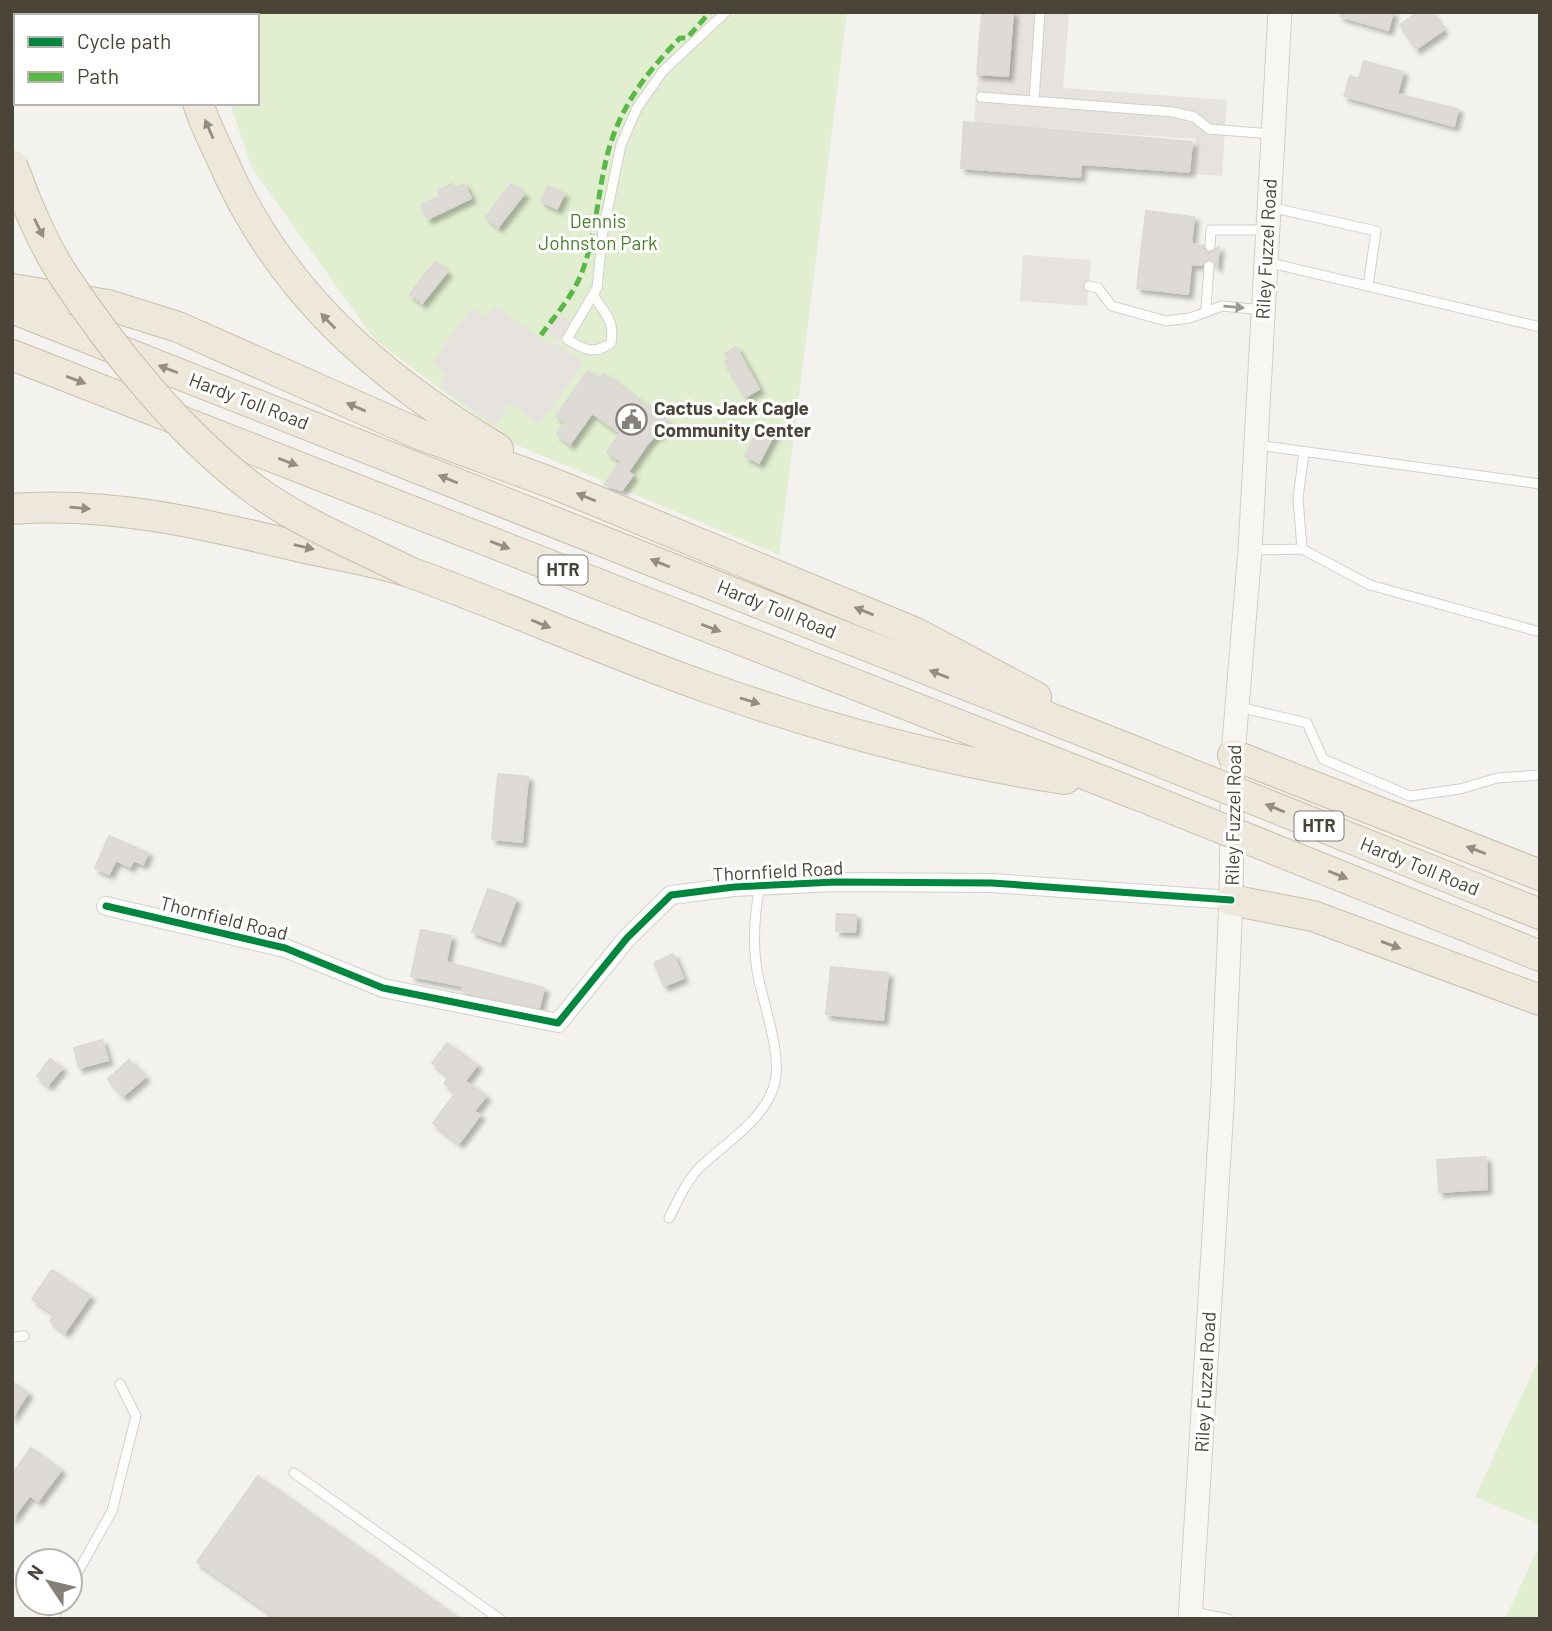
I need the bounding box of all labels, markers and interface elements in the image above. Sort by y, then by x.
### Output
legend [14,14,259,105]
text: Cycle path [77,28,171,53]
text: Path [77,63,119,88]
one-way arrow [203,119,215,139]
street label: Riley Fuzzel Road [1250,178,1281,320]
park label: Dennis Johnston Park [538,209,658,254]
one-way arrow [34,218,45,238]
one-way arrow [1223,302,1245,313]
one-way arrow [321,313,337,330]
one-way arrow [157,363,178,374]
street label: Hardy Toll Road [186,367,312,434]
one-way arrow [65,374,86,385]
place label: Cactus Jack Cagle Community Center [654,396,812,441]
one-way arrow [346,401,367,412]
public building icon: Cactus Jack Cagle Community Center [614,402,648,436]
one-way arrow [277,457,298,468]
one-way arrow [437,474,458,485]
one-way arrow [576,491,596,503]
one-way arrow [69,503,91,514]
one-way arrow [489,540,510,551]
one-way arrow [293,542,315,553]
road number: HTR [538,556,588,584]
one-way arrow [649,557,670,568]
street label: Hardy Toll Road [714,574,840,643]
one-way arrow [854,606,875,617]
one-way arrow [530,619,551,630]
one-way arrow [701,623,722,634]
one-way arrow [929,668,950,679]
one-way arrow [739,696,760,707]
street label: Riley Fuzzel Road [1220,744,1245,886]
one-way arrow [1264,802,1285,813]
road number: HTR [1294,812,1344,840]
street label: Hardy Toll Road [1357,831,1483,900]
one-way arrow [1466,845,1487,856]
street label: Thornfield Road [712,856,844,885]
one-way arrow [1328,869,1348,881]
street label: Thornfield Road [158,891,290,944]
one-way arrow [1380,939,1401,950]
street label: Riley Fuzzel Road [1189,1311,1220,1453]
north arrow [14,1547,84,1617]
text: N [22,1560,48,1584]

